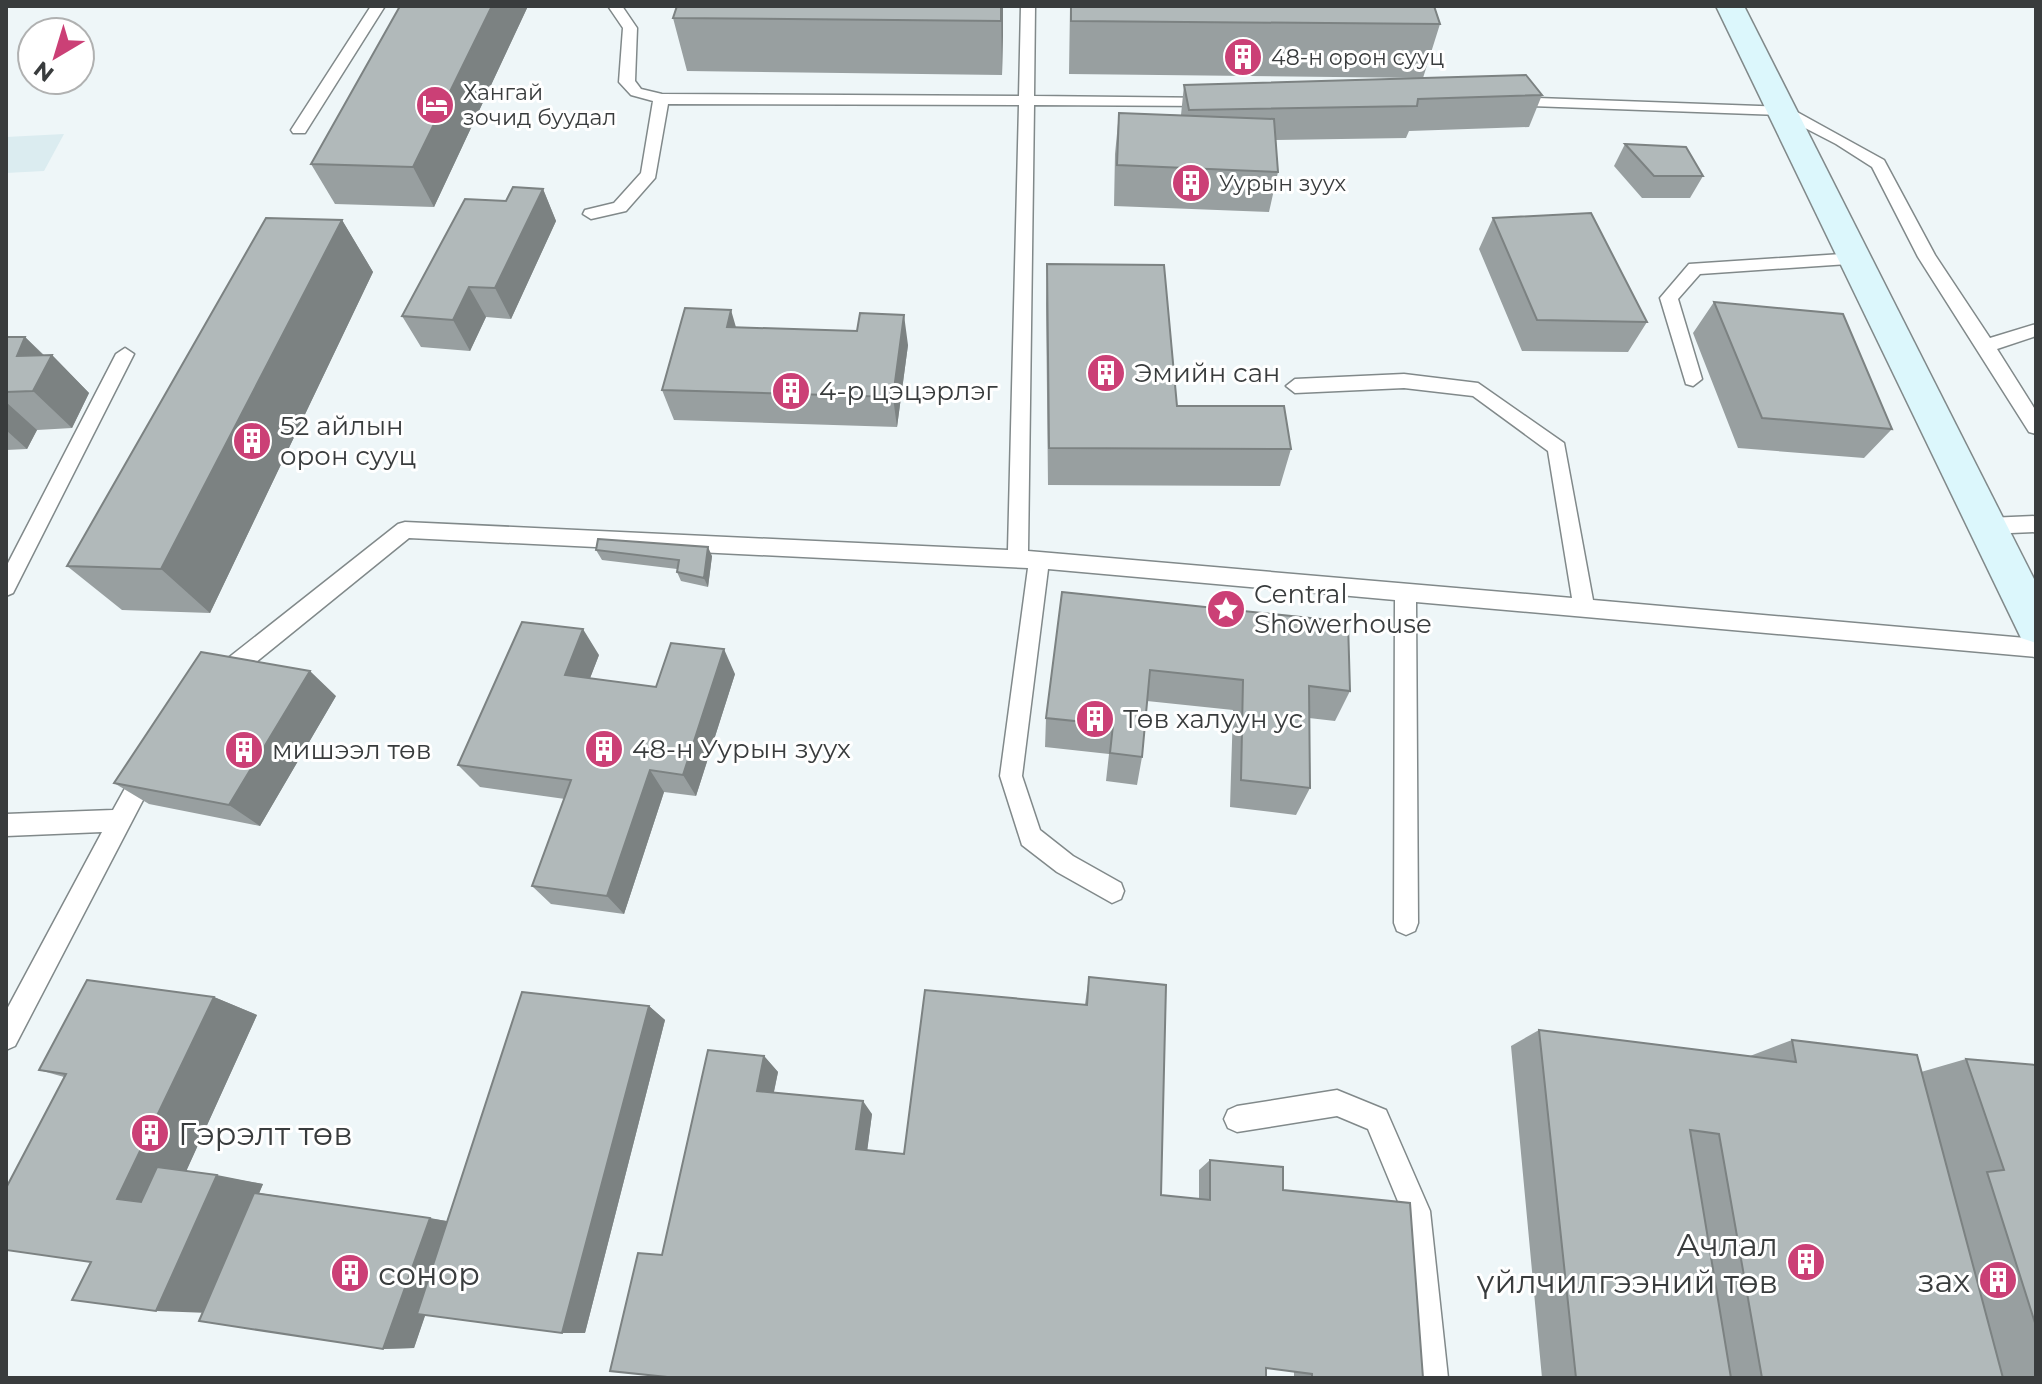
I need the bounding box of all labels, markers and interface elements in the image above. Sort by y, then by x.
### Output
north arrow [16,16,96,96]
building icon: 48-н орон сууц [1222,36,1264,78]
place label: 48-н орон сууц [1271,44,1444,71]
text: N [29,55,59,87]
place label: Хангай зочид буудал [463,79,616,131]
hotel icon: Хангай зочид буудал [414,84,456,126]
building icon: Уурын зуух [1170,162,1212,204]
place label: Уурын зуух [1219,170,1347,197]
building icon: Эмийн сан [1085,352,1127,394]
place label: Эмийн сан [1134,357,1280,389]
building icon: 4-р цэцэрлэг [770,370,812,412]
place label: 4-р цэцэрлэг [819,375,998,407]
place label: 52 айлын орон сууц [280,410,416,472]
building icon: 52 айлын орон сууц [231,420,273,462]
place label: Central Showerhouse [1254,578,1432,640]
place icon: Central Showerhouse [1205,588,1247,630]
building icon: Төв халуун ус [1074,698,1116,740]
place label: Төв халуун ус [1123,703,1303,735]
building icon: 48-н Уурын зуух [583,728,625,770]
building icon: мишээл төв [223,729,265,771]
place label: 48-н Уурын зуух [632,733,851,765]
place label: мишээл төв [272,734,431,766]
building icon: Гэрэлт төв [129,1112,171,1154]
place label: Гэрэлт төв [178,1114,353,1153]
place label: Ачлал үйлчилгээний төв [1477,1225,1778,1301]
building icon: Ачлал үйлчилгээний төв [1785,1241,1827,1283]
building icon: сонор [329,1252,371,1294]
place label: сонор [378,1254,480,1293]
building icon: зах [1977,1259,2019,1301]
place label: зах [1917,1261,1970,1300]

